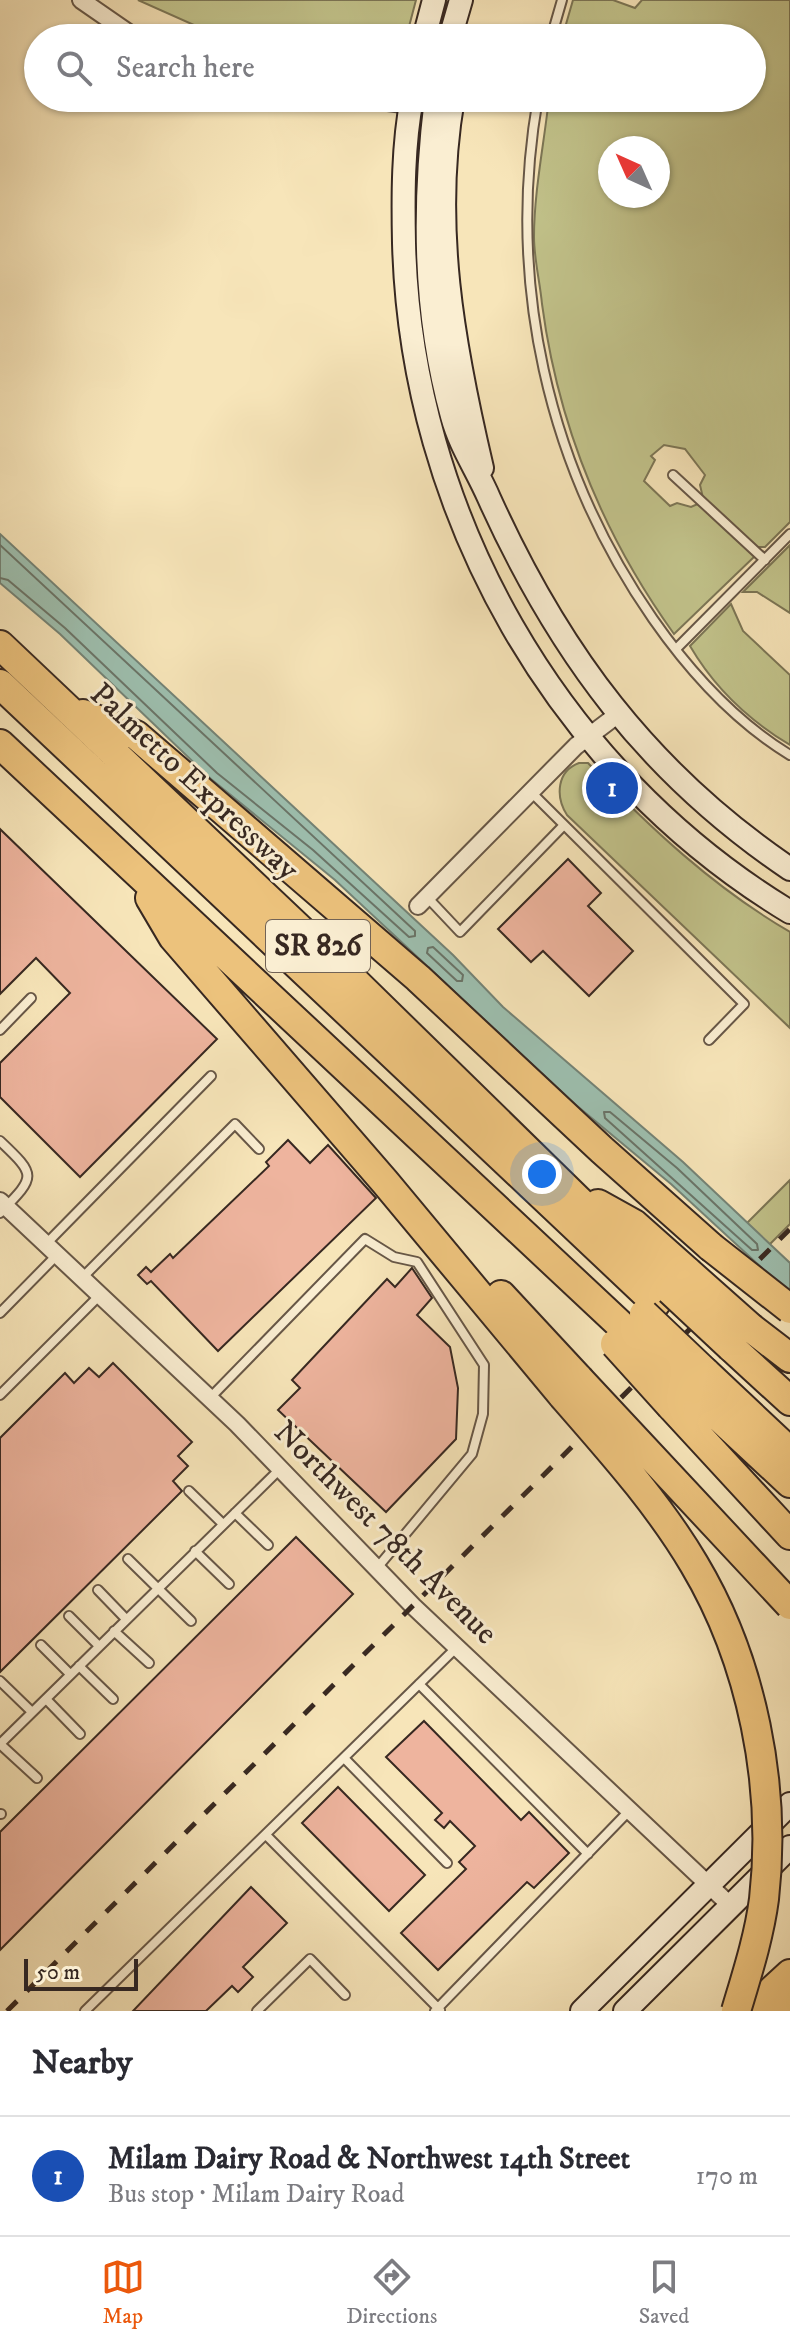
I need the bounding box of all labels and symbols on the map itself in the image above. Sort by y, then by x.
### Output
north arrow [598,136,670,208]
street label: Palmetto Expressway [81,675,308,890]
pin: 1 [586,758,638,818]
road number: SR 826 [266,920,370,972]
your location [522,1154,562,1194]
street label: Northwest 78th Avenue [265,1413,505,1653]
scale bar [24,1955,138,1991]

